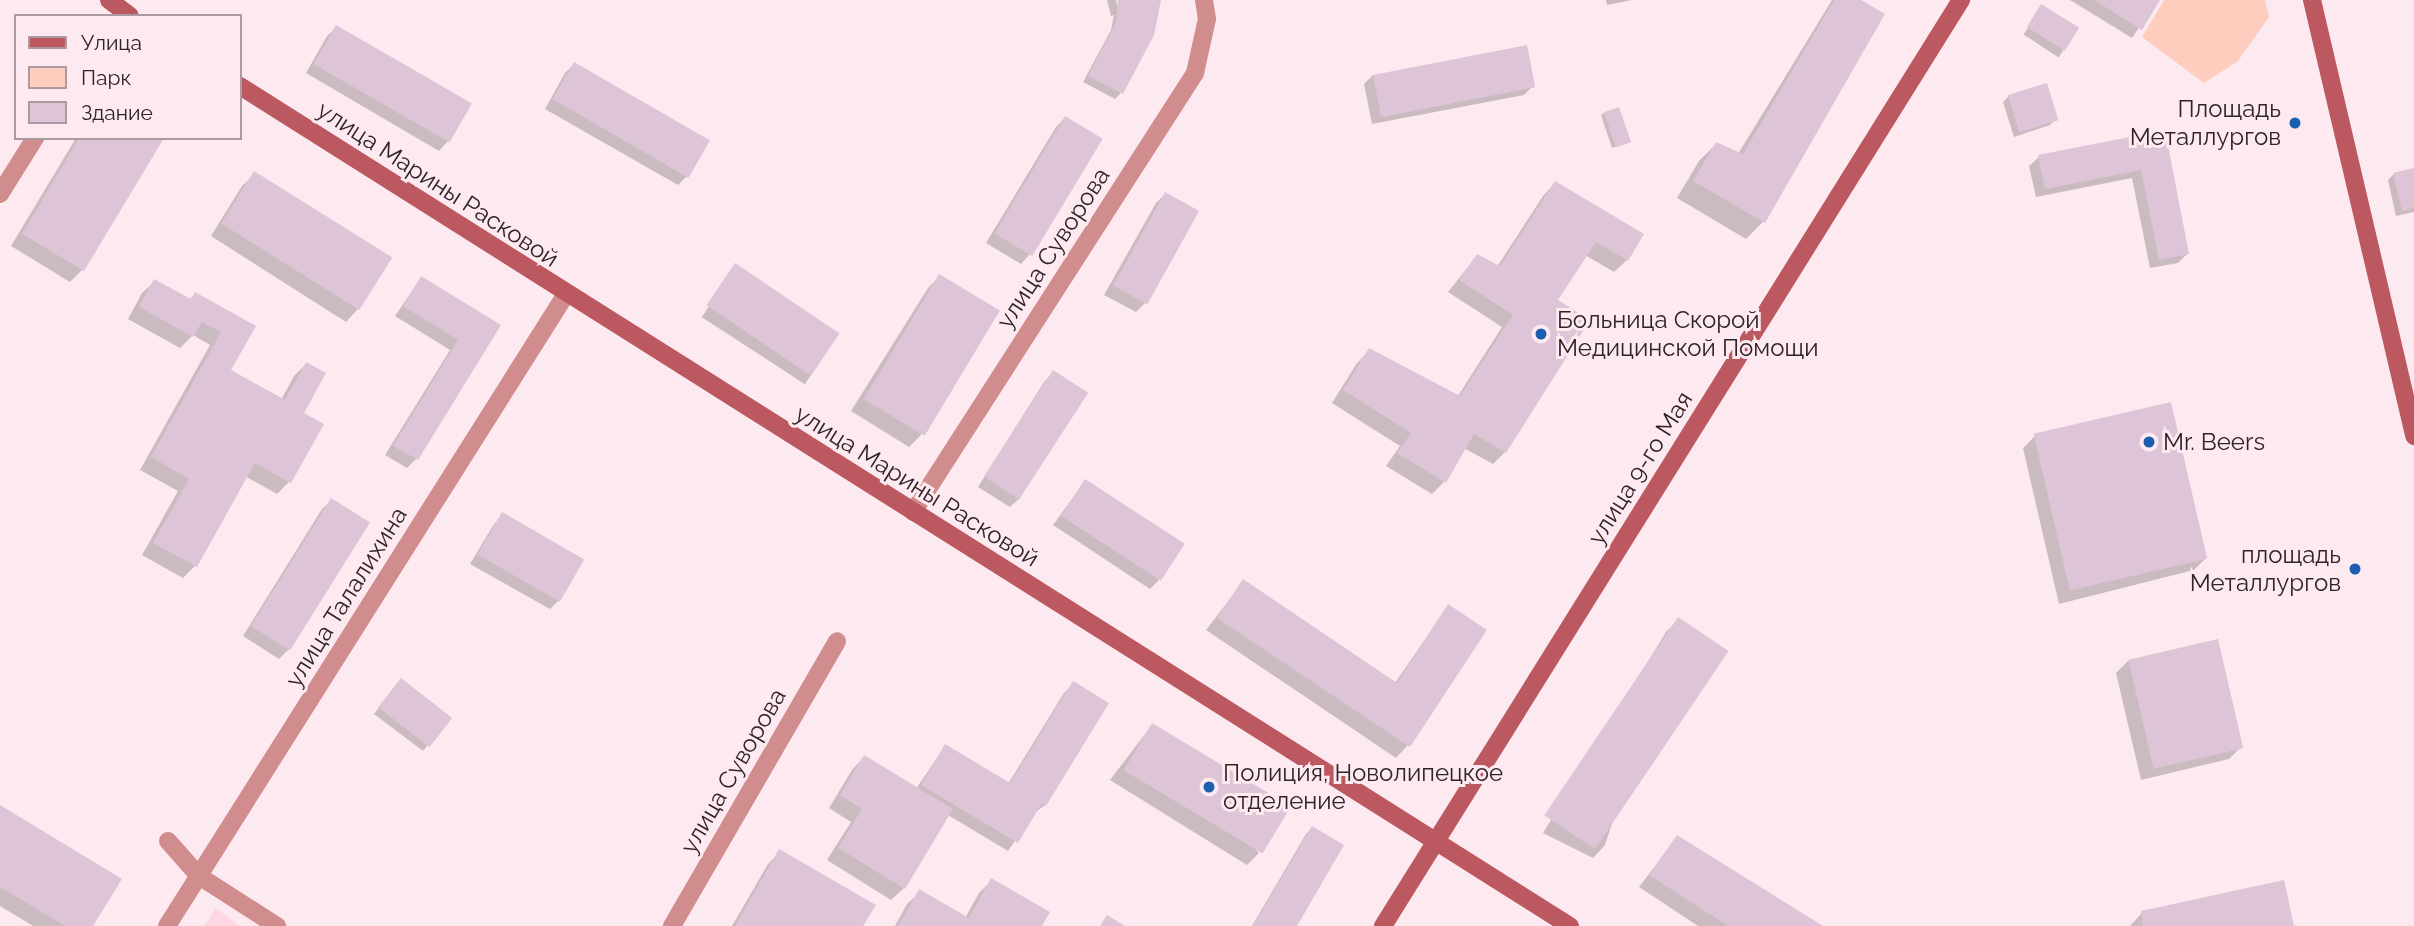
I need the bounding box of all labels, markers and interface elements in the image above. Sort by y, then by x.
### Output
legend [14,14,242,140]
text: Улица [81,30,142,55]
text: Парк [81,65,131,90]
street label: улица Марины Расковой [312,95,564,273]
place label: Площадь Металлургов [2130,95,2281,151]
text: Здание [81,100,153,125]
marker: Площадь Металлургов [2287,115,2303,131]
street label: улица Суворова [990,162,1116,334]
place label: Больница Скорой Медицинской Помощи [1557,306,1818,362]
marker: Больница Скорой Медицинской Помощи [1531,324,1551,344]
street label: улица 9-го Мая [1581,386,1699,550]
street label: улица Марины Расковой [790,399,1044,573]
place label: Mr. Beers [2163,428,2265,456]
marker: Mr. Beers [2141,434,2157,450]
street label: улица Талалихина [279,501,413,693]
place label: площадь Металлургов [2190,541,2341,597]
marker: площадь Металлургов [2347,561,2363,577]
street label: улица Суворова [674,683,792,859]
place label: Полиция, Новолипецкое отделение [1223,759,1503,815]
marker: Полиция, Новолипецкое отделение [1201,779,1217,795]

